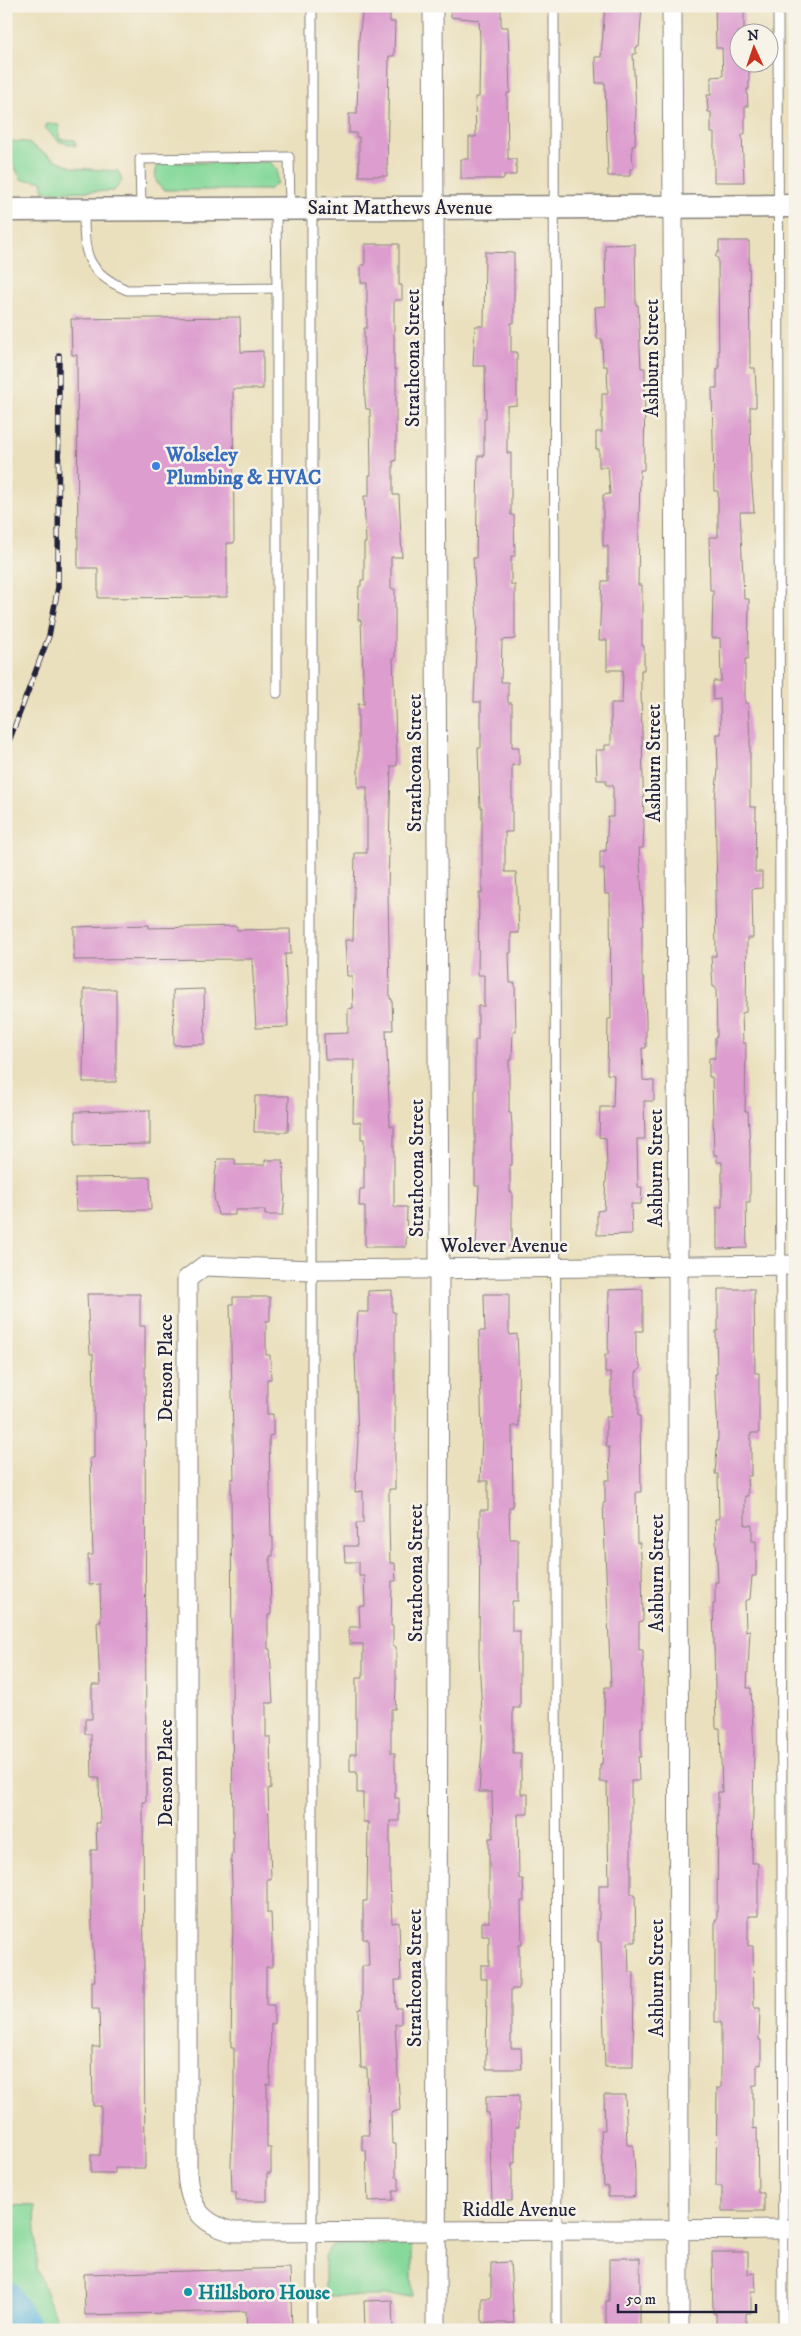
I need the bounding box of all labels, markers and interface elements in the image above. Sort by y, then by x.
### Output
north arrow [728,22,778,72]
text: N [747,27,760,45]
street label: Saint Matthews Avenue [308,196,492,221]
street label: Strathcona Street [401,289,426,427]
street label: Ashburn Street [640,299,665,417]
place label: Wolseley Plumbing & HVAC [165,443,321,491]
marker: Wolseley Plumbing & HVAC [150,460,162,472]
street label: Strathcona Street [403,694,428,832]
street label: Ashburn Street [642,704,667,822]
street label: Strathcona Street [405,1099,430,1237]
street label: Ashburn Street [644,1109,669,1227]
street label: Wolever Avenue [439,1234,568,1259]
street label: Denson Place [154,1314,179,1422]
street label: Strathcona Street [404,1504,429,1642]
street label: Ashburn Street [645,1514,670,1632]
street label: Denson Place [154,1719,179,1827]
street label: Strathcona Street [403,1909,428,2047]
street label: Ashburn Street [645,1919,670,2037]
street label: Riddle Avenue [462,2198,576,2223]
place label: Hillsboro House [198,2281,331,2306]
scale bar [618,2281,756,2313]
marker: Hillsboro House [182,2286,194,2298]
text: 50 m [626,2290,656,2309]

